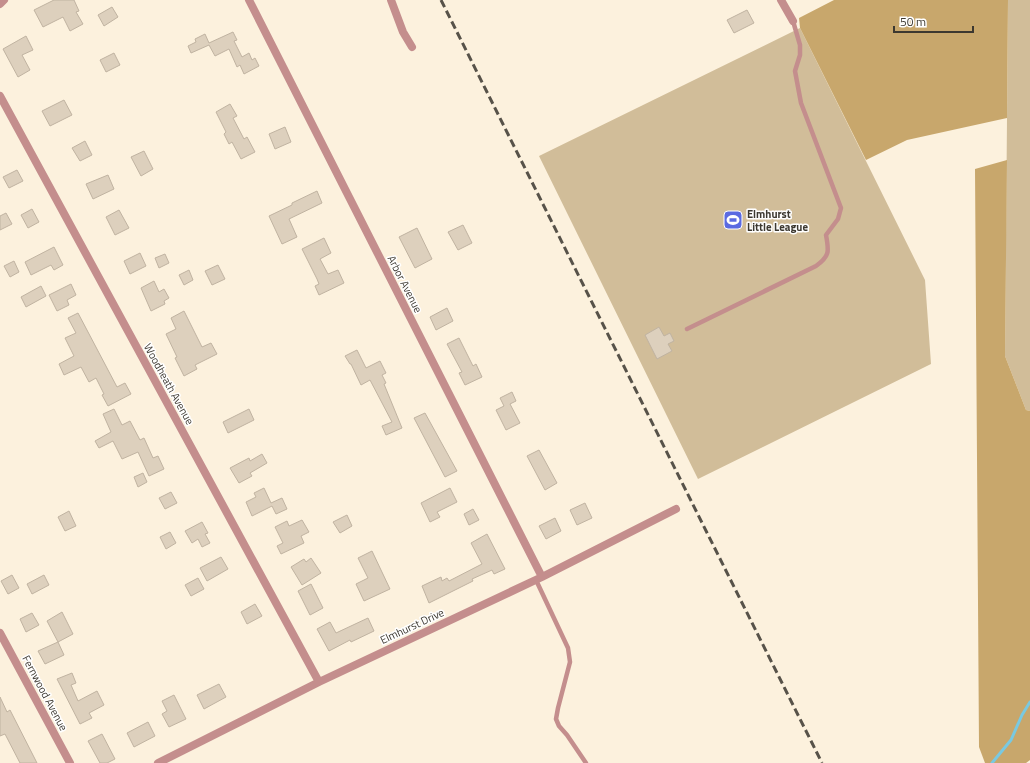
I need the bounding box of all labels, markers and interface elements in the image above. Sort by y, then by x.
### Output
scale bar [894,8,973,34]
text: 50 m [900,12,926,31]
place label: Elmhurst Little League [747,206,808,235]
sports icon: Elmhurst Little League [722,209,744,231]
street label: Arbor Avenue [384,252,427,316]
street label: Woodheath Avenue [140,341,198,428]
street label: Elmhurst Drive [377,604,447,648]
street label: Fernwood Avenue [18,652,72,734]

